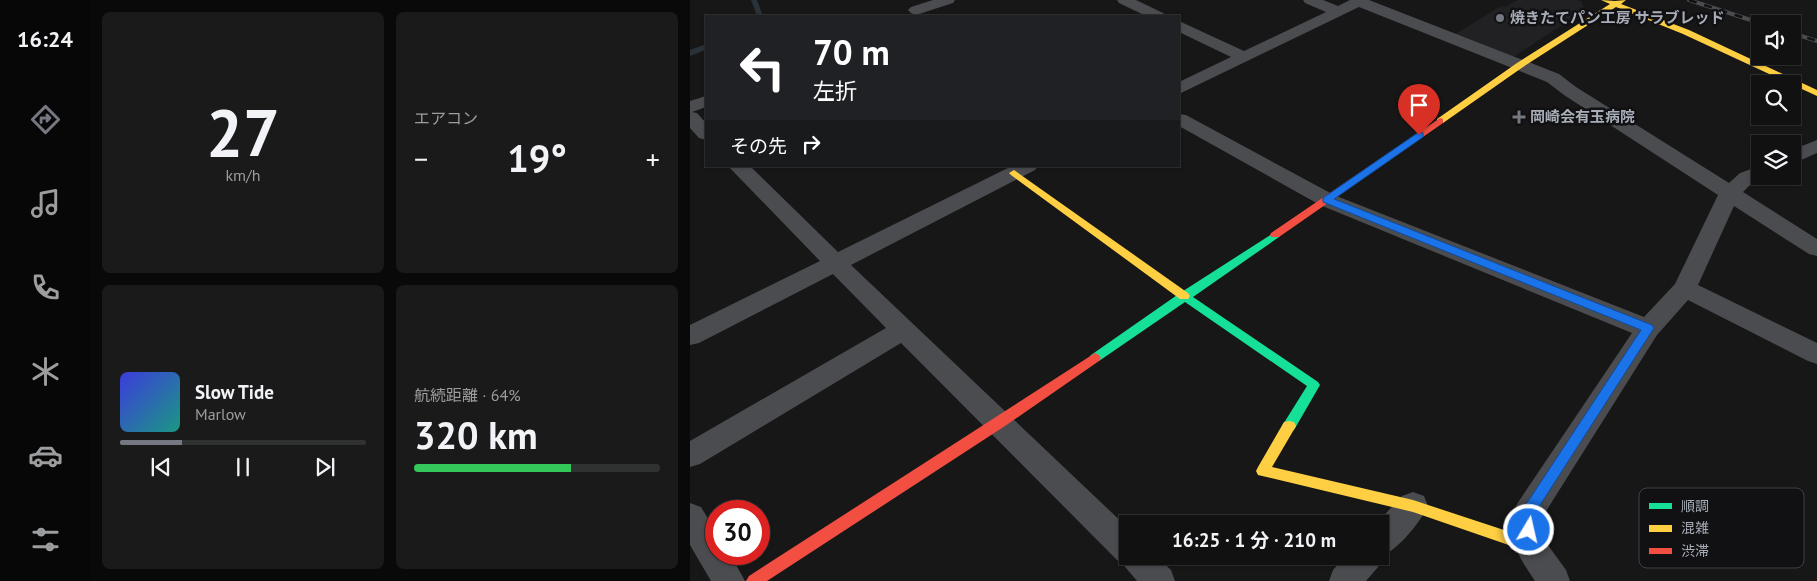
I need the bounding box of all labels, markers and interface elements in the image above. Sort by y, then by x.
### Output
place label: 焼きたてパン工房 サラブレッド [1510,8,1725,27]
marker: 焼きたてパン工房 サラブレッド [1494,12,1506,24]
map controls [1751,15,1801,185]
button: sound [1751,15,1801,65]
text: 16:24 [17,25,73,53]
text: 70 m [813,29,890,75]
icon: left [730,35,795,100]
button: search [1751,75,1801,125]
text: 左折 [813,77,857,105]
pin [1398,84,1440,135]
text: 27 [206,90,280,174]
icon: arrive [1405,91,1433,119]
icon: directions [28,102,63,137]
place label: 岡崎会有玉病院 [1530,107,1635,126]
text: エアコン [414,108,478,128]
marker: 岡崎会有玉病院 [1512,110,1526,124]
icon: right [797,130,825,158]
text: 19° [507,133,567,182]
text: その先 [730,134,787,158]
button: layers [1751,135,1801,185]
text: − [414,140,428,177]
text: + [646,140,660,177]
text: km/h [225,165,261,185]
icon: music [28,186,63,221]
icon: phone [28,270,63,305]
icon: climate [28,354,63,389]
text: Slow Tide [195,380,274,404]
text: 航続距離 · 64% [414,385,521,405]
text: Marlow [195,404,246,424]
text: 320 km [414,410,538,459]
icon: car [28,438,63,473]
icon: previous [147,453,175,481]
icon: pause [229,453,257,481]
icon: next [311,453,339,481]
legend [1639,488,1804,568]
text: 順調 [1681,497,1709,515]
speed limit sign: 30 [705,500,770,565]
position arrow [1502,503,1554,555]
text: 混雑 [1681,519,1709,537]
icon: filters [28,522,63,557]
text: 16:25 · 1 分 · 210 m [1172,528,1336,552]
text: 渋滞 [1681,542,1709,560]

